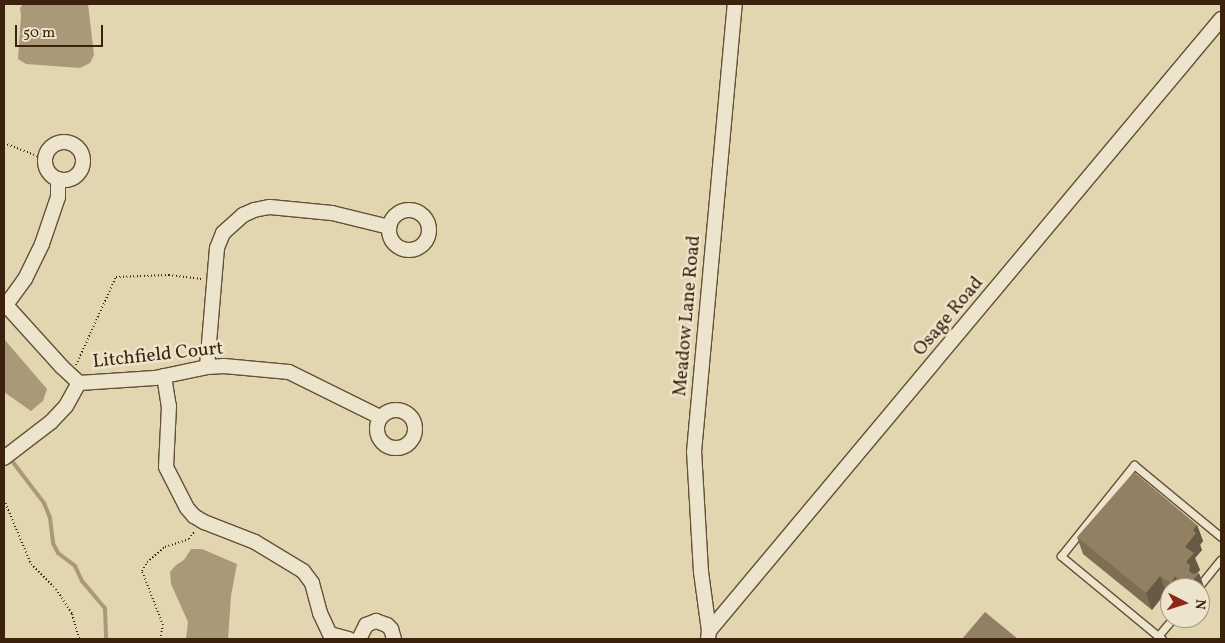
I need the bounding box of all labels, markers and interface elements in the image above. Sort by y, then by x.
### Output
scale bar [18,15,105,47]
text: 50 m [23,23,55,44]
street label: Meadow Lane Road [670,234,706,398]
street label: Osage Road [909,273,989,361]
street label: Litchfield Court [92,338,224,374]
north arrow [1160,578,1210,628]
text: N [1190,598,1209,610]

